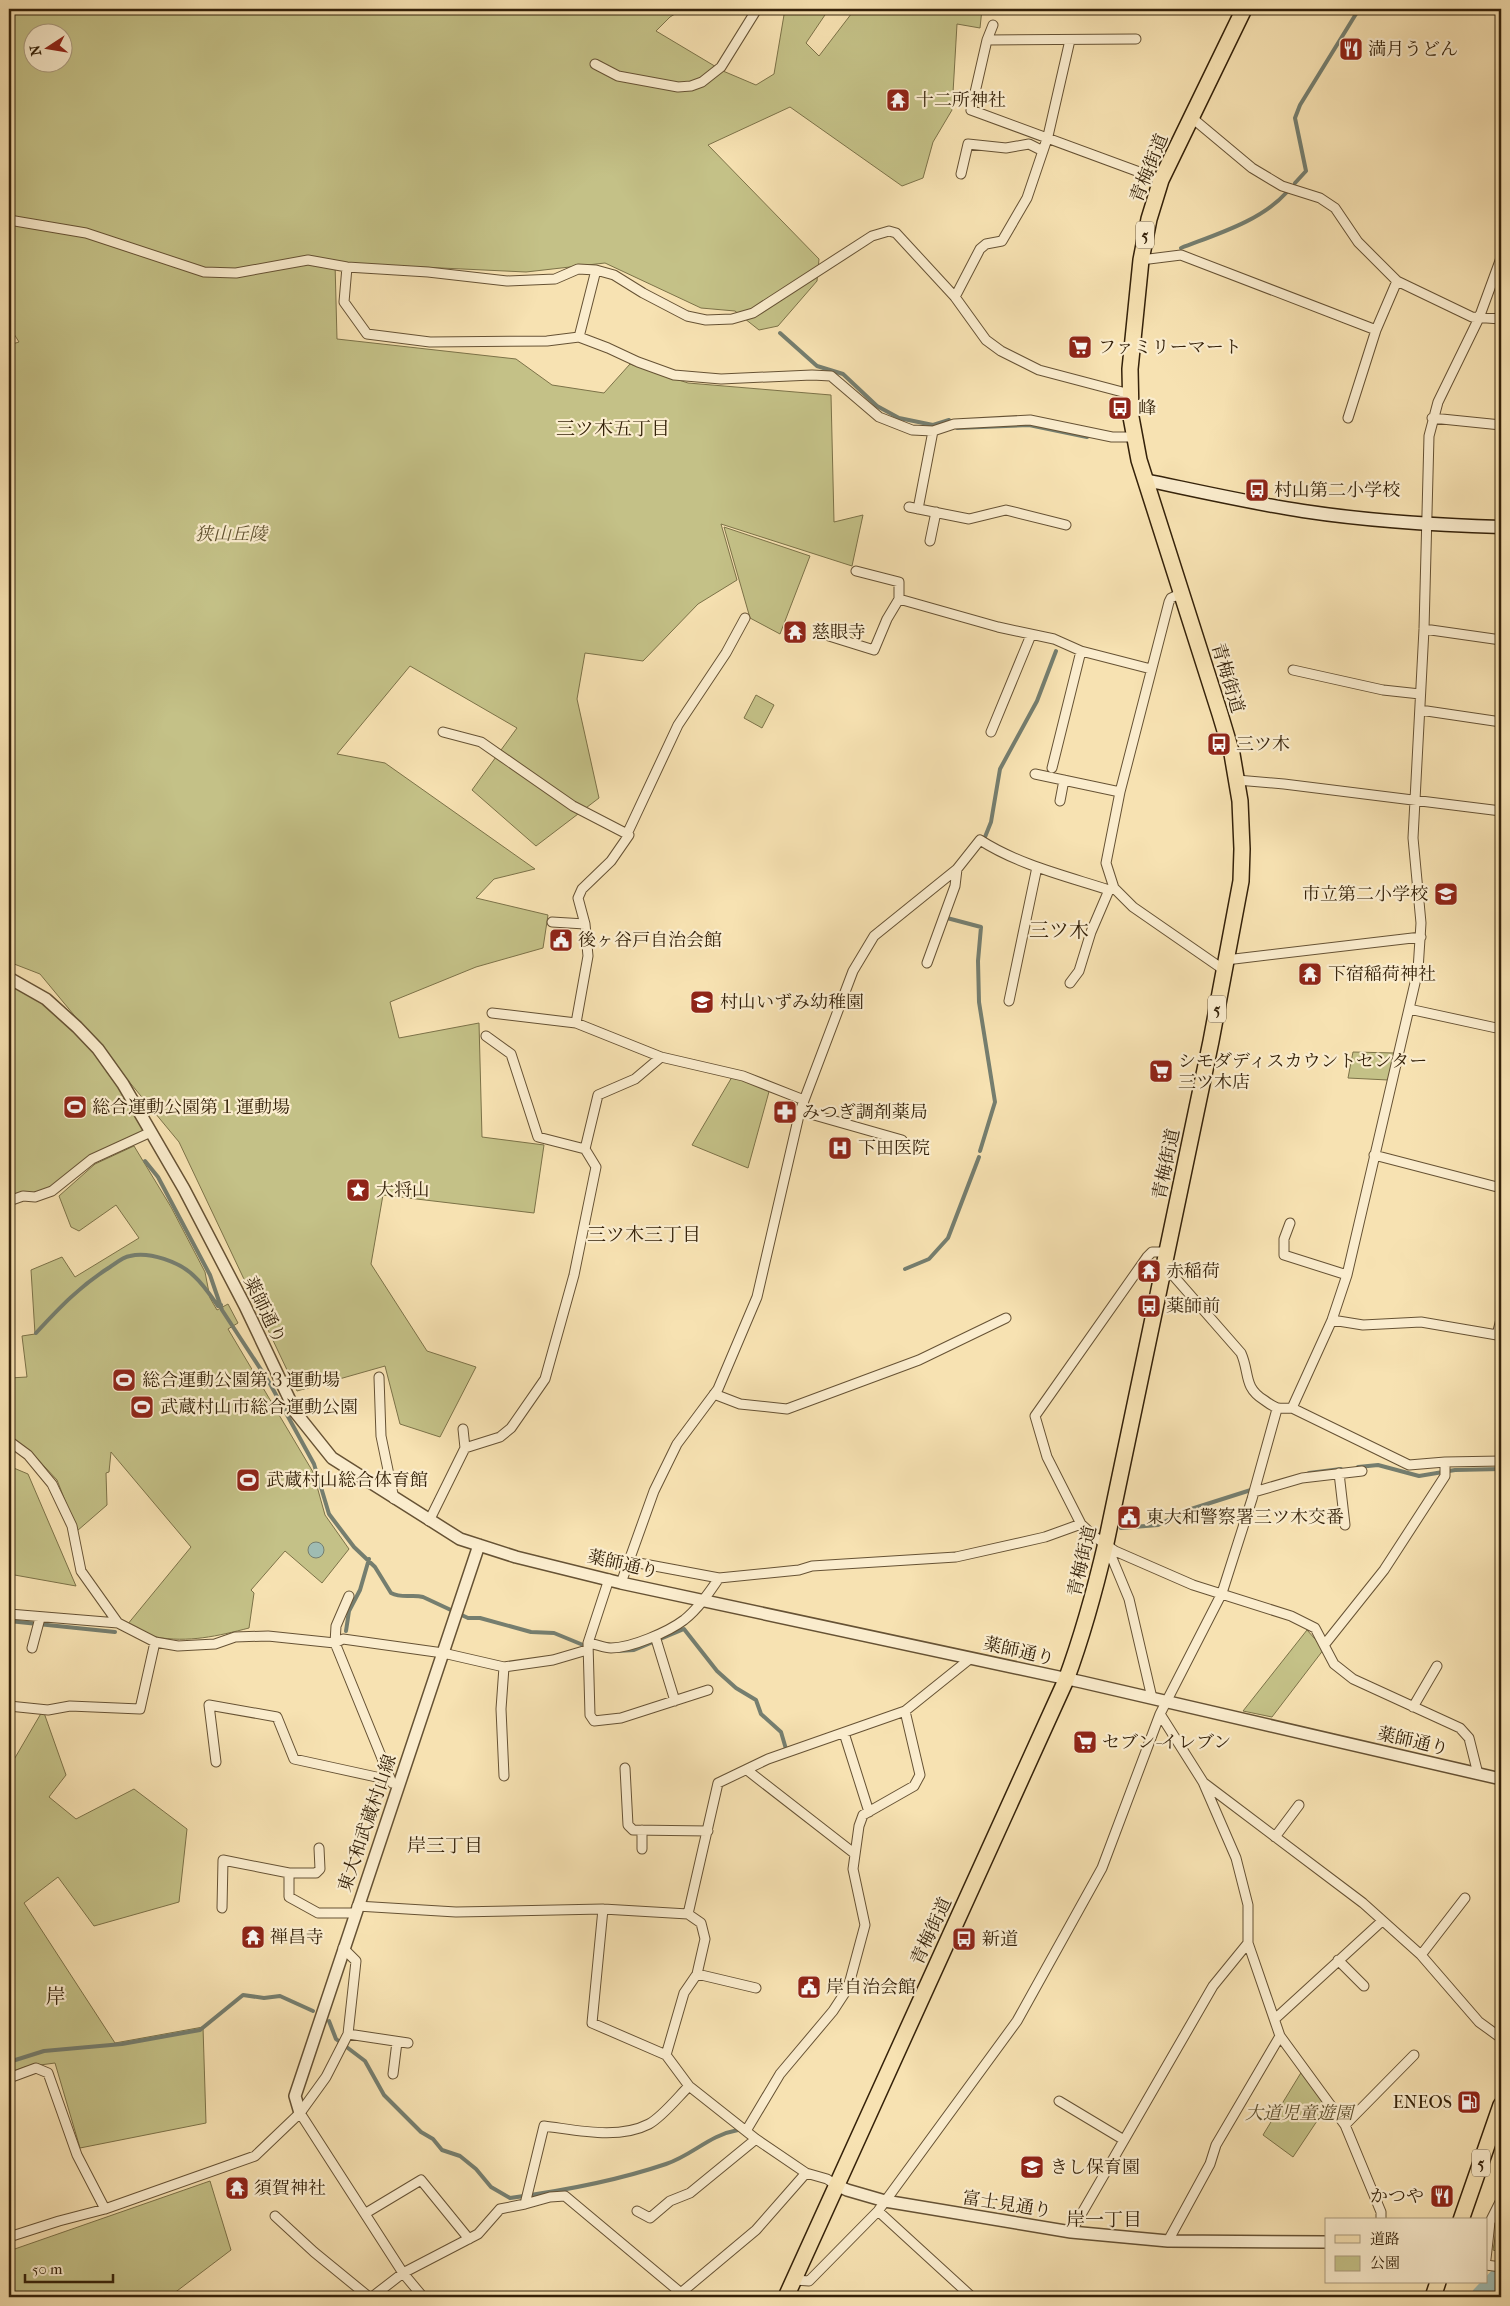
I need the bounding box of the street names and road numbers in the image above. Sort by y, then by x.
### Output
street label: 青梅街道 [1126,131,1173,205]
road number: 5 [1136,222,1154,248]
street label: 青梅街道 [1207,641,1248,716]
road number: 5 [1208,996,1226,1022]
street label: 青梅街道 [1149,1127,1184,1202]
street label: 薬師通り [239,1273,290,1347]
street label: 青梅街道 [1064,1524,1101,1599]
street label: 薬師通り [585,1546,660,1583]
street label: 薬師通り [981,1633,1056,1670]
street label: 薬師通り [1375,1723,1450,1760]
street label: 東大和武蔵村山線 [334,1752,401,1895]
street label: 青梅街道 [907,1894,956,1968]
road number: 5 [1472,2150,1490,2176]
street label: 富士見通り [961,2187,1053,2222]

